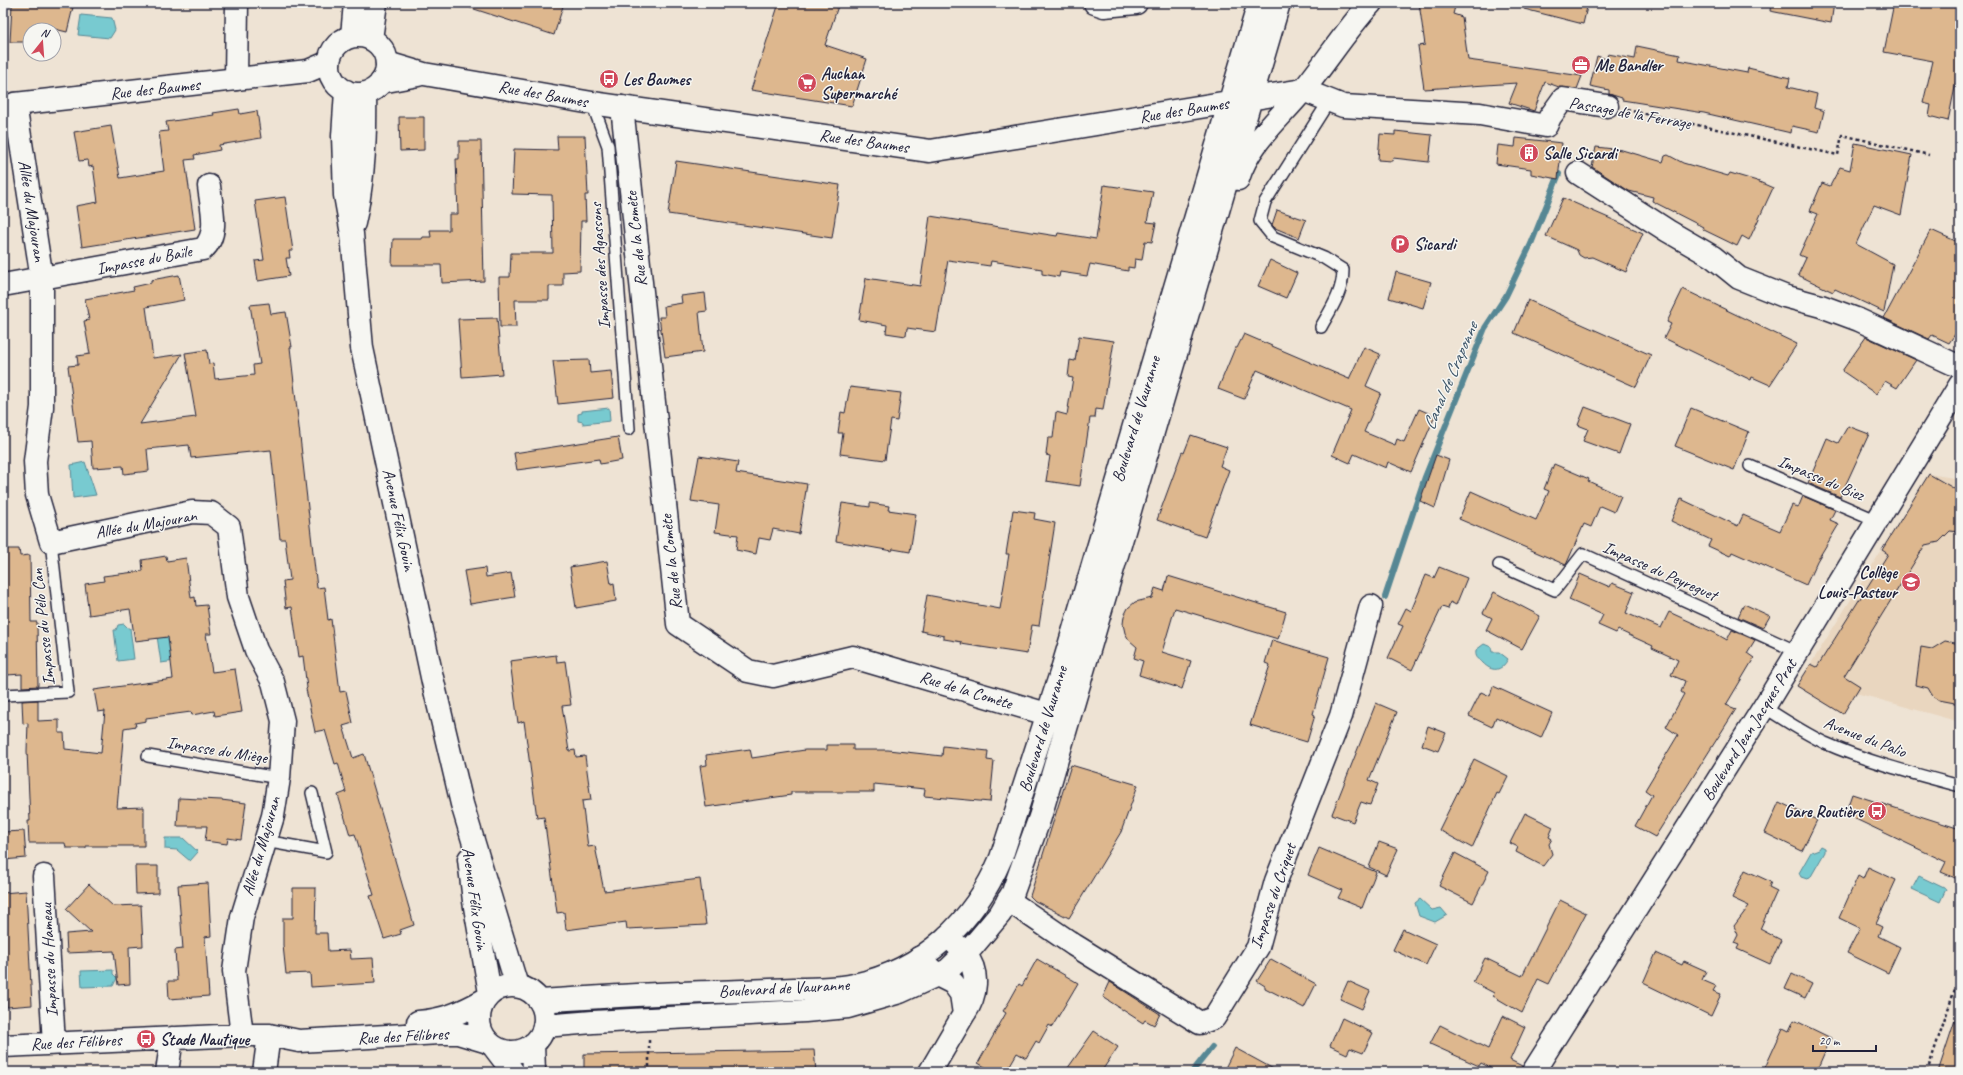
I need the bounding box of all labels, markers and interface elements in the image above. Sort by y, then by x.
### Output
north arrow [22,22,62,62]
text: N [40,25,52,41]
office icon: Me Bandler [1570,54,1592,76]
place label: Me Bandler [1595,55,1664,76]
place label: Auchan Supermarché [821,63,898,104]
bus stop icon: Les Baumes [598,68,620,90]
place label: Les Baumes [623,69,692,90]
supermarket icon: Auchan Supermarché [796,72,818,94]
street label: Rue des Baumes [109,74,203,104]
street label: Rue des Baumes [497,76,591,113]
street label: Rue des Baumes [1138,92,1232,127]
street label: Passage de la Ferrage [1567,92,1694,134]
street label: Rue des Baumes [818,124,912,158]
building icon: Salle Sicardi [1518,142,1540,164]
place label: Salle Sicardi [1543,143,1619,164]
street label: Allée du Majouran [14,159,51,264]
street label: Rue de la Comète [620,189,651,288]
street label: Impasse des Agassons [585,201,615,330]
parking icon: Sicardi [1389,233,1411,255]
place label: Sicardi [1414,234,1458,255]
street label: Impasse du Baïle [95,240,195,279]
water label: Canal de Craponne [1418,316,1484,433]
street label: Boulevard de Vauranne [1107,352,1166,485]
street label: Impasse du Biez [1775,450,1869,506]
street label: Avenue Félix Gouin [378,467,420,574]
street label: Allée du Majouran [94,505,199,543]
street label: Rue de la Comète [655,512,686,611]
street label: Impasse du Peyreguet [1600,536,1722,606]
place label: Collège Louis-Pasteur [1818,562,1899,603]
street label: Impasse du Pélo Can [26,567,60,686]
school or university icon: Collège Louis-Pasteur [1900,571,1922,593]
street label: Boulevard Jean Jacques Prat [1697,653,1802,805]
street label: Boulevard de Vauranne [1014,662,1073,795]
street label: Rue de la Comète [917,666,1016,714]
street label: Avenue du Palio [1821,712,1910,763]
street label: Impasse du Miège [165,732,270,769]
street label: Allée du Majouran [237,793,286,898]
bus stop icon: Gare Routière [1866,800,1888,822]
place label: Gare Routière [1784,801,1865,822]
street label: Impasse du Criquet [1245,838,1302,951]
street label: Avenue Félix Gouin [457,846,493,953]
street label: Impasse du Hameau [35,901,62,1017]
street label: Boulevard de Vauranne [718,974,851,1002]
street label: Rue des Félibres [357,1023,451,1049]
scale bar [1813,1027,1876,1053]
bus stop icon: Stade Nautique [135,1028,157,1050]
street label: Rue des Félibres [30,1029,124,1055]
place label: Stade Nautique [160,1029,251,1050]
text: 20 m [1819,1033,1841,1049]

